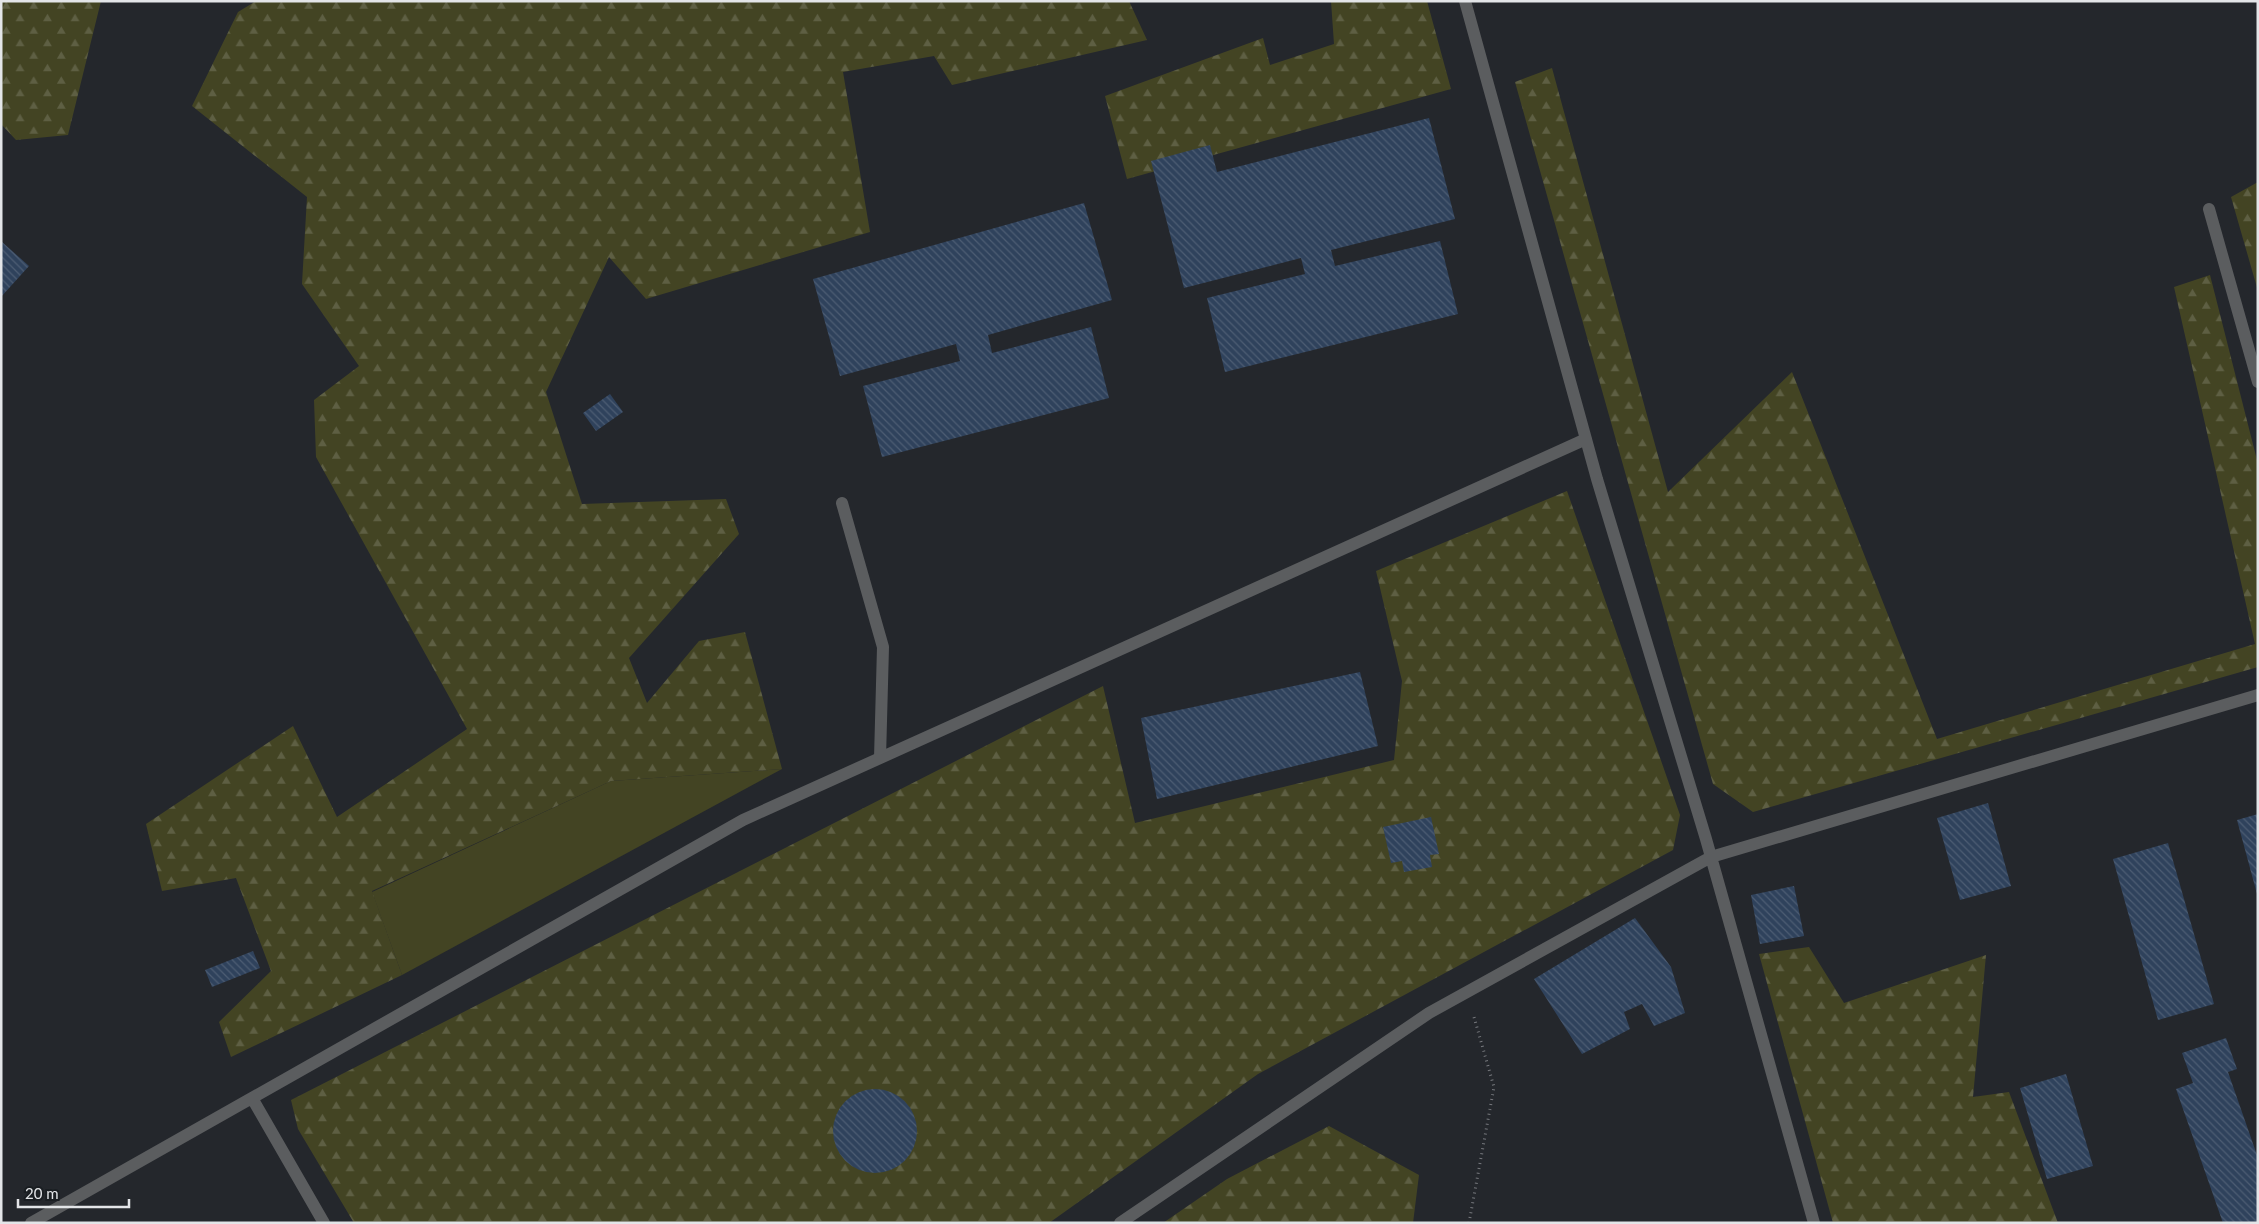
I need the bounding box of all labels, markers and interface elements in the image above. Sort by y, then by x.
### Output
scale bar [18,1176,129,1208]
text: 20 m [25,1184,59,1202]

